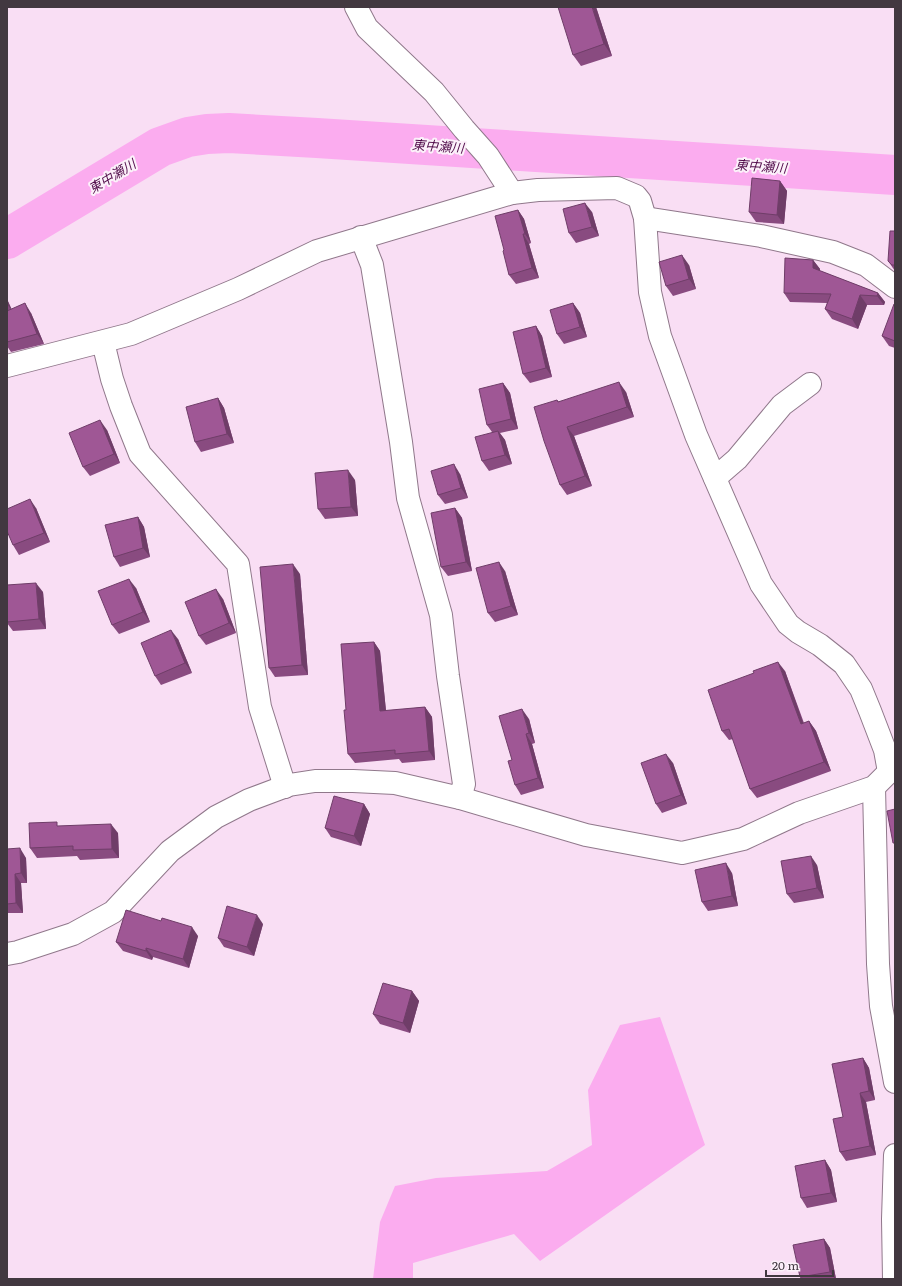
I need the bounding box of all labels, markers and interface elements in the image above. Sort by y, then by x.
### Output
water label: 東中瀬川 [411,134,467,157]
water label: 東中瀬川 [85,153,141,197]
water label: 東中瀬川 [734,154,790,177]
scale bar [766,1252,833,1278]
text: 20 m [772,1256,799,1274]

